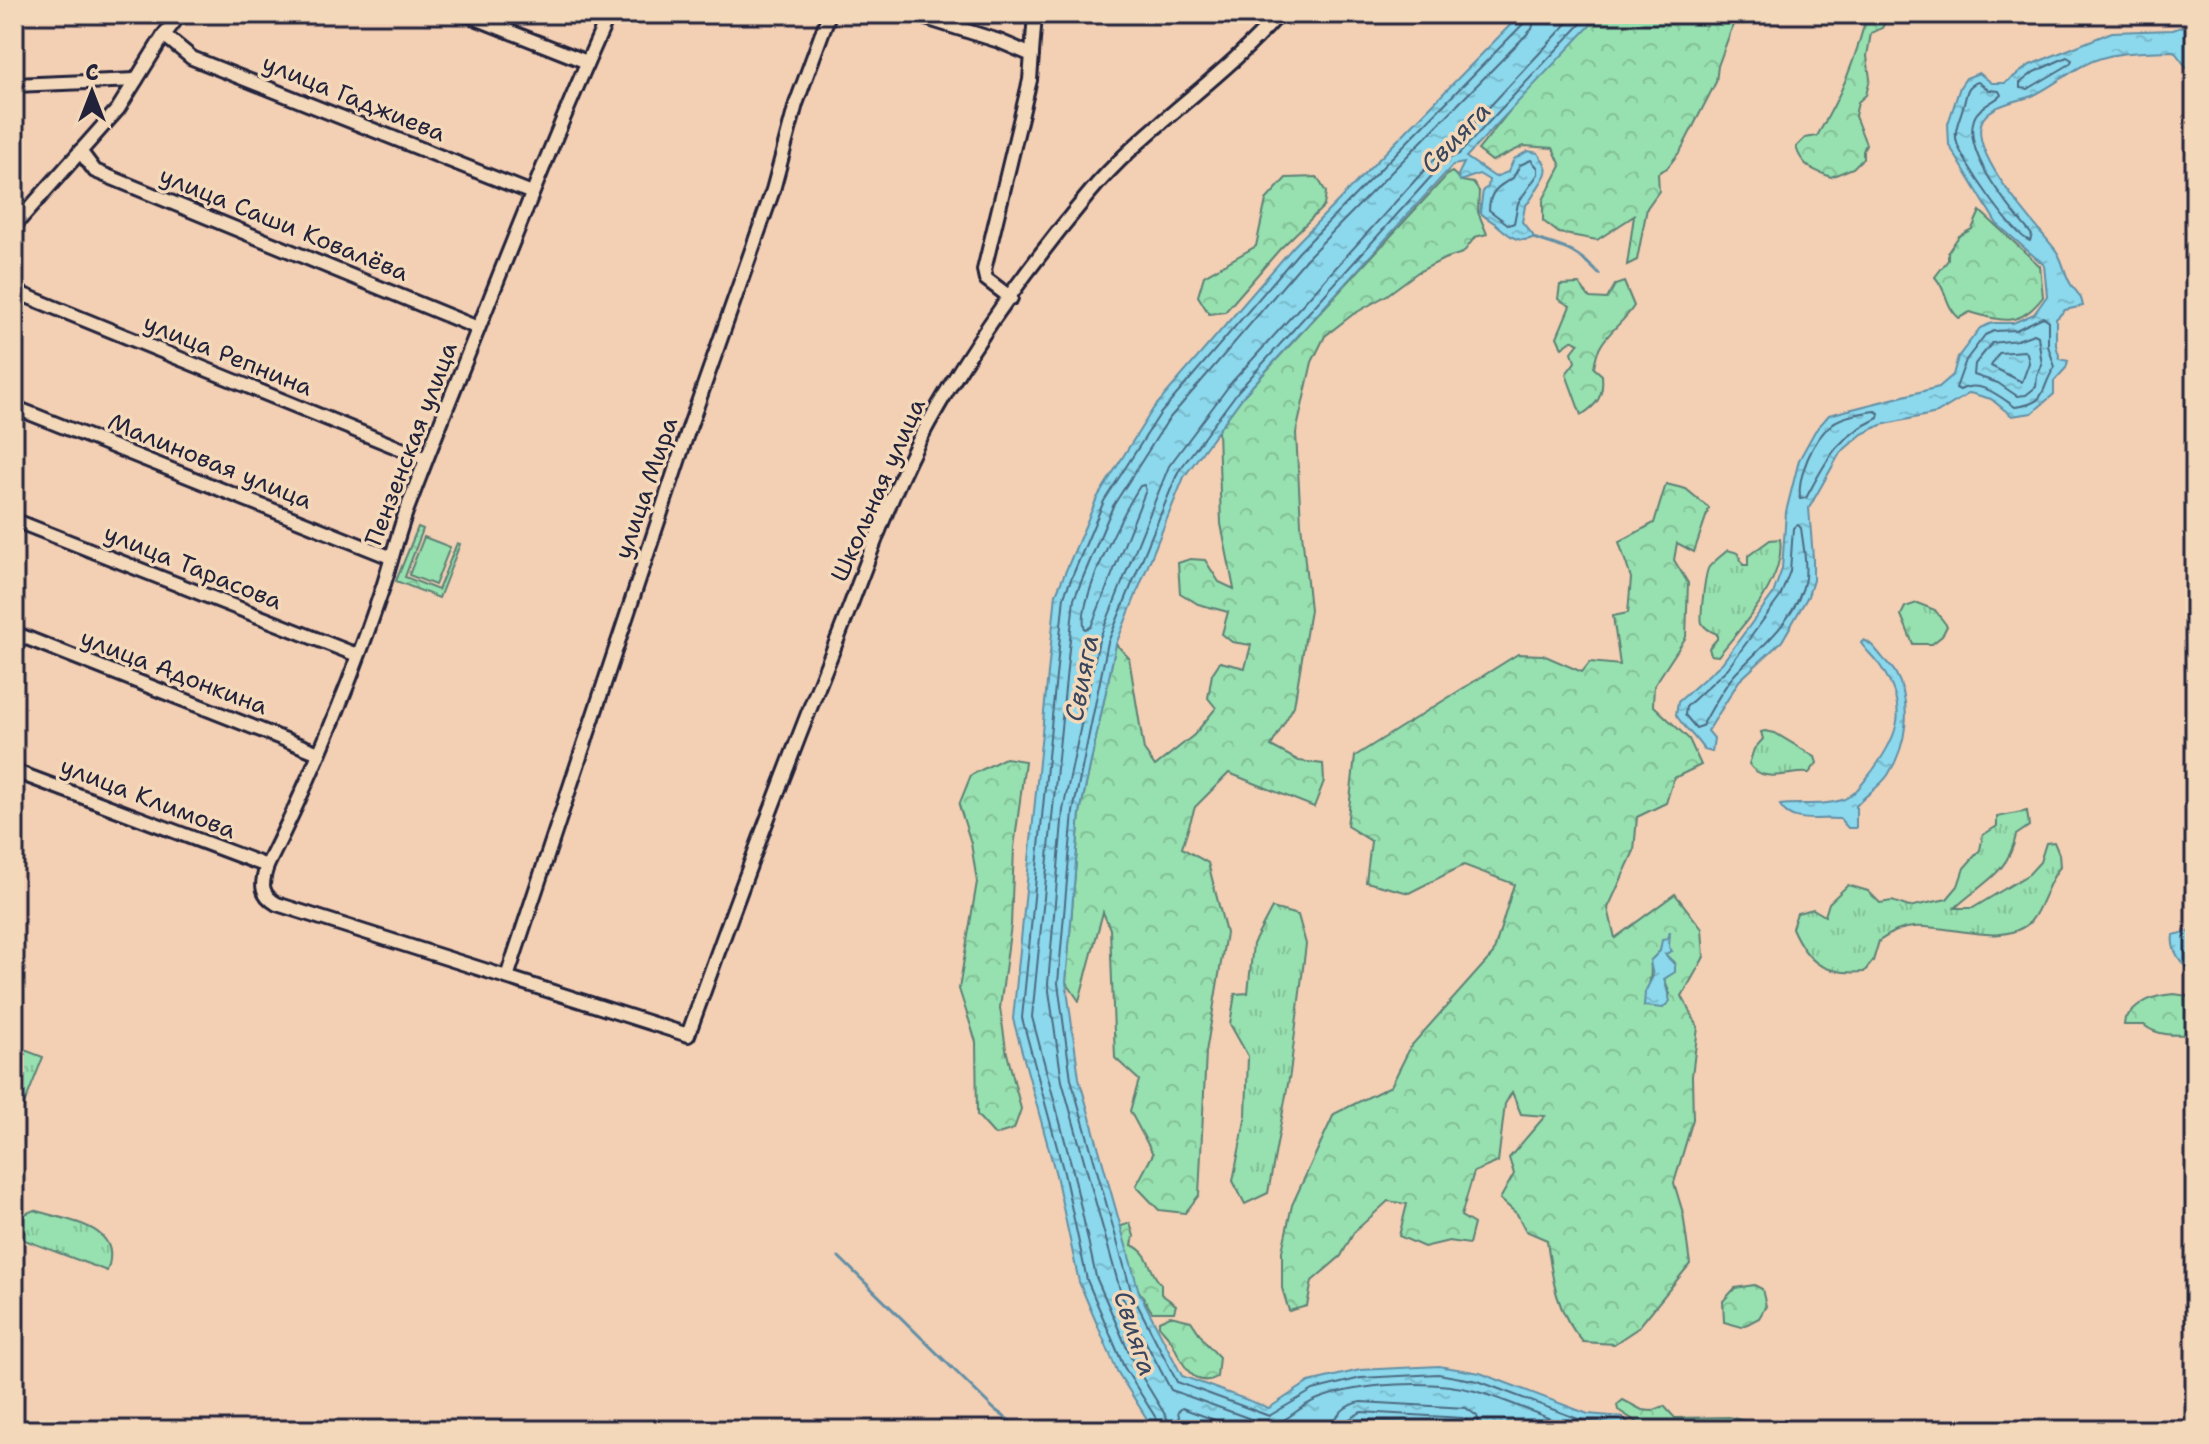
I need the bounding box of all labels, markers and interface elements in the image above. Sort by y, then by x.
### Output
street label: улица Гаджиева [258,47,450,149]
north arrow [52,52,132,132]
text: С [85,58,99,87]
water label: Свияга [1412,93,1498,181]
street label: улица Саши Ковалёва [155,159,413,289]
street label: улица Репнина [139,307,317,403]
street label: Пензенская улица [357,337,465,550]
street label: Школьная улица [823,393,933,587]
street label: Малиновая улица [103,405,317,517]
street label: улица Мира [607,413,685,563]
street label: улица Тарасова [99,517,287,617]
street label: улица Адонкина [76,622,272,722]
water label: Свияга [1055,632,1107,724]
street label: улица Климова [56,750,241,846]
water label: Свияга [1106,1286,1166,1380]

